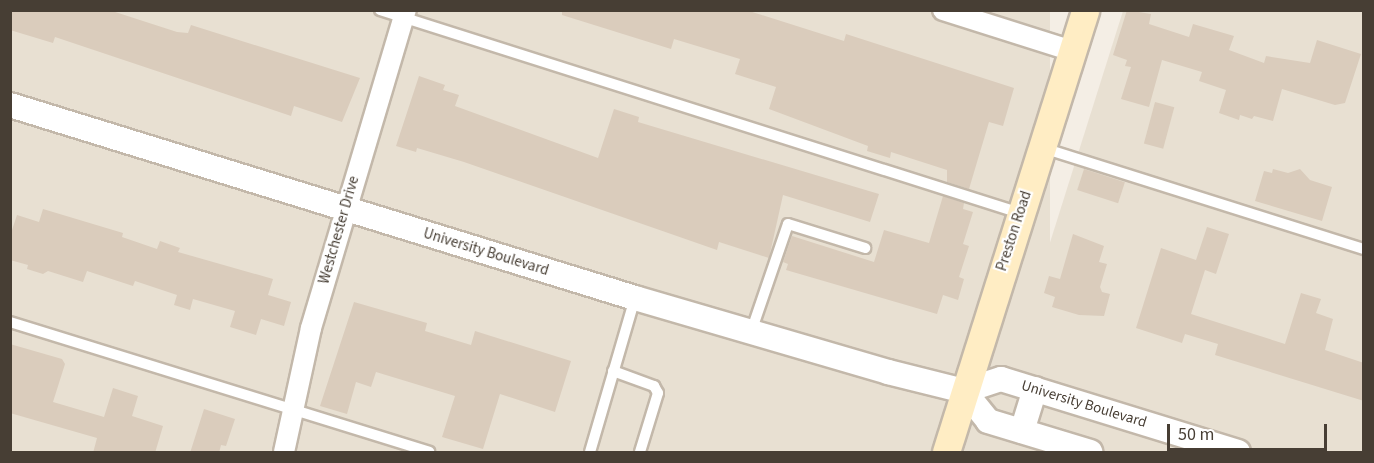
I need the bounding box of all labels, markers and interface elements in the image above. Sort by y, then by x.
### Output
street label: Westchester Drive [315,174,363,286]
street label: Preston Road [993,189,1035,273]
street label: University Boulevard [421,224,551,280]
street label: University Boulevard [1019,376,1149,432]
scale bar [1170,412,1330,450]
text: 50 m [1178,422,1214,447]

